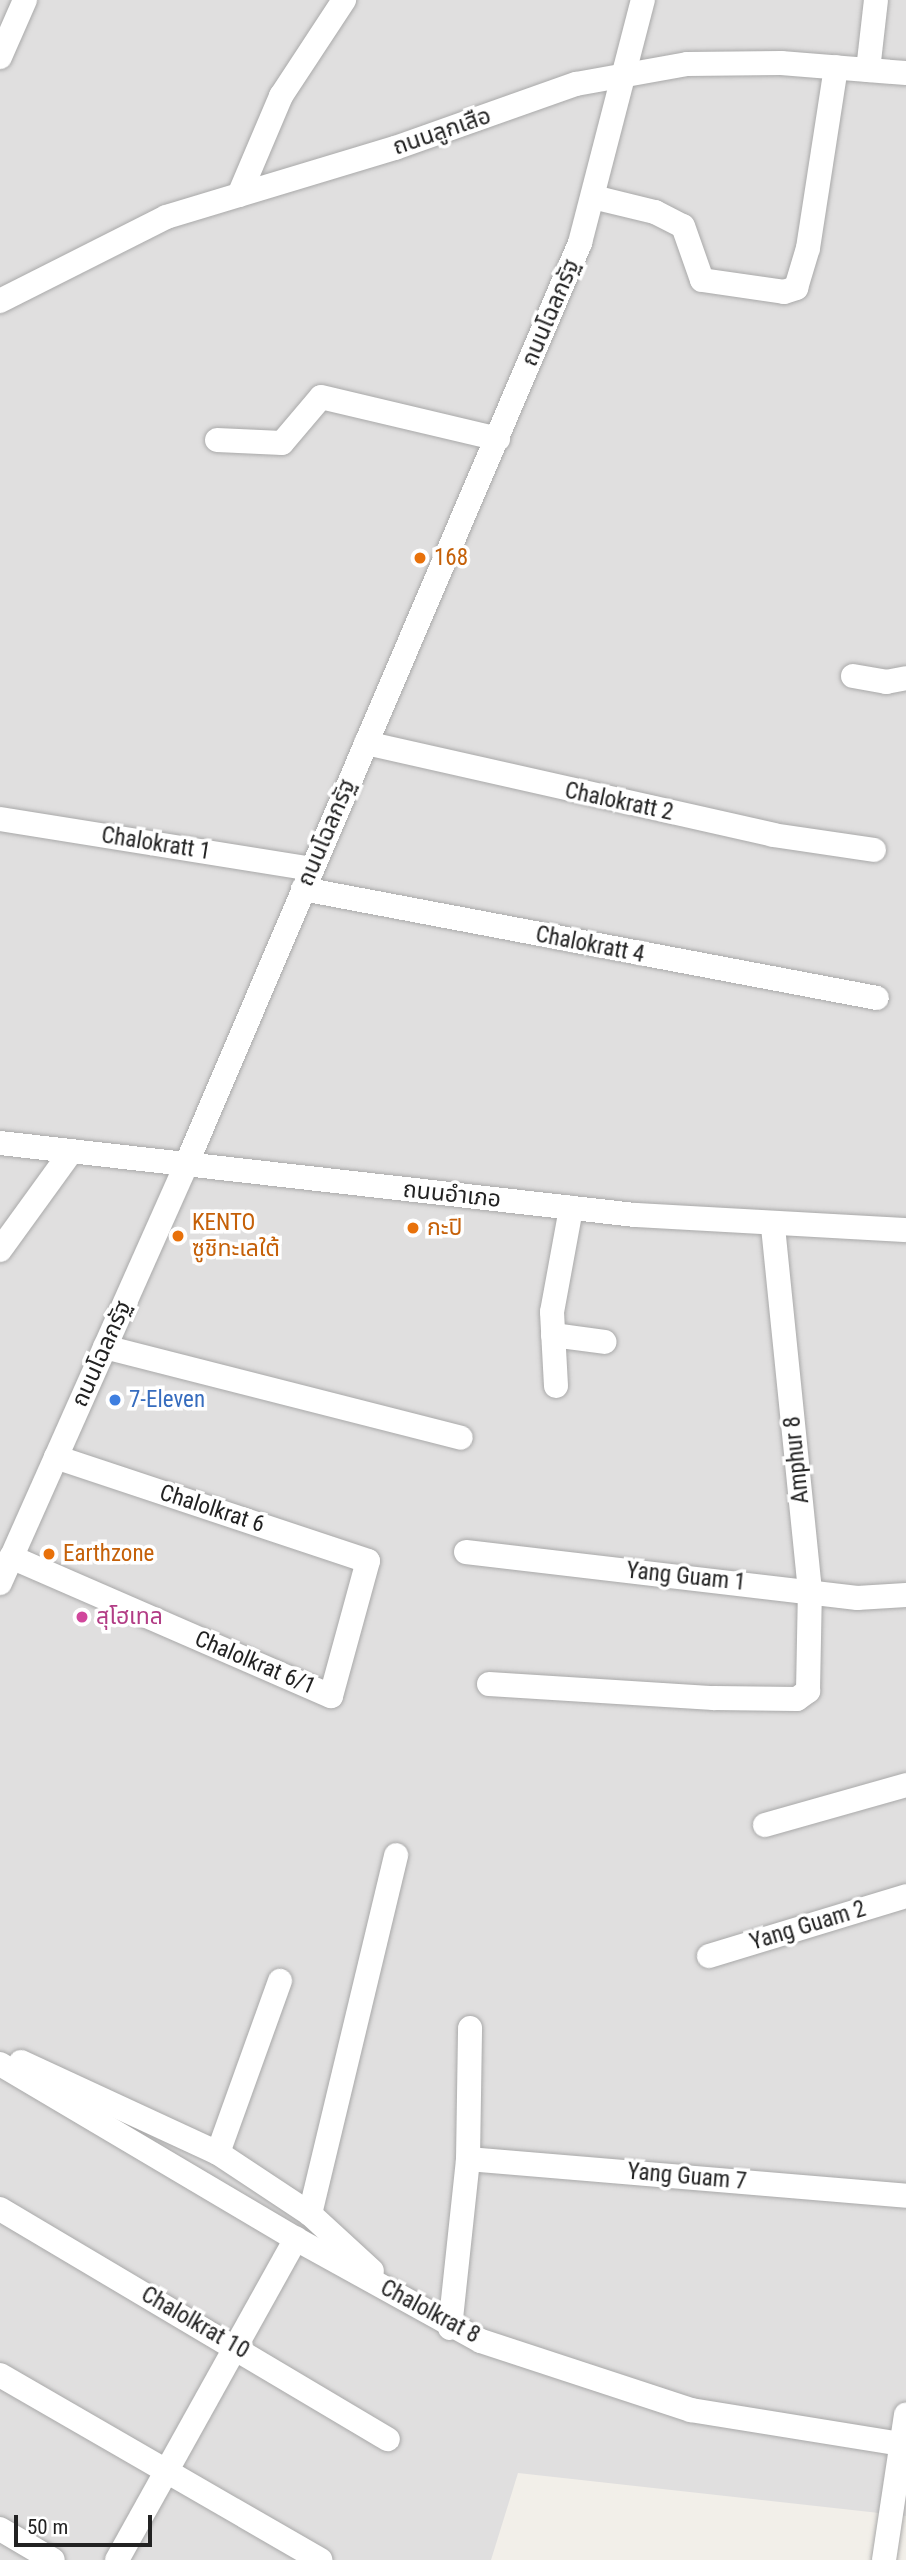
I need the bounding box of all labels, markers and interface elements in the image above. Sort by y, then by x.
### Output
street label: ถนนลูกเสือ [389,102,495,162]
street label: ถนนโฉลกรัฐ [516,255,586,371]
place label: 168 [434,544,468,572]
marker: 168 [412,550,428,566]
street label: ถนนโฉลกรัฐ [292,775,362,891]
street label: Chalokratt 2 [562,777,676,827]
street label: Chalokratt 1 [99,822,213,866]
street label: Chalokratt 4 [533,921,647,969]
street label: ถนนอำเภอ [402,1176,502,1214]
place label: KENTO ซูชิทะเลใต้ [192,1209,280,1263]
place label: กะปิ [427,1214,462,1242]
marker: กะปิ [405,1220,421,1236]
marker: KENTO ซูชิทะเลใต้ [170,1228,186,1244]
street label: ถนนโฉลกรัฐ [66,1297,138,1411]
place label: 7-Eleven [129,1386,205,1414]
marker: 7-Eleven [107,1392,123,1408]
street label: Amphur 8 [779,1415,815,1505]
street label: Chalolkrat 6 [156,1479,268,1539]
place label: Earthzone [63,1540,154,1568]
marker: Earthzone [41,1546,57,1562]
street label: Yang Guam 1 [625,1557,747,1597]
place label: สุโฮเทล [96,1603,163,1631]
marker: สุโฮเทล [74,1609,90,1625]
street label: Chalolkrat 6/1 [190,1625,320,1701]
street label: Yang Guam 2 [747,1895,869,1957]
street label: Yang Guam 7 [626,2158,748,2196]
street label: Chalolkrat 8 [376,2274,484,2350]
street label: Chalolkrat 10 [136,2281,254,2365]
scale bar [18,2500,156,2544]
text: 50 m [27,2515,68,2539]

